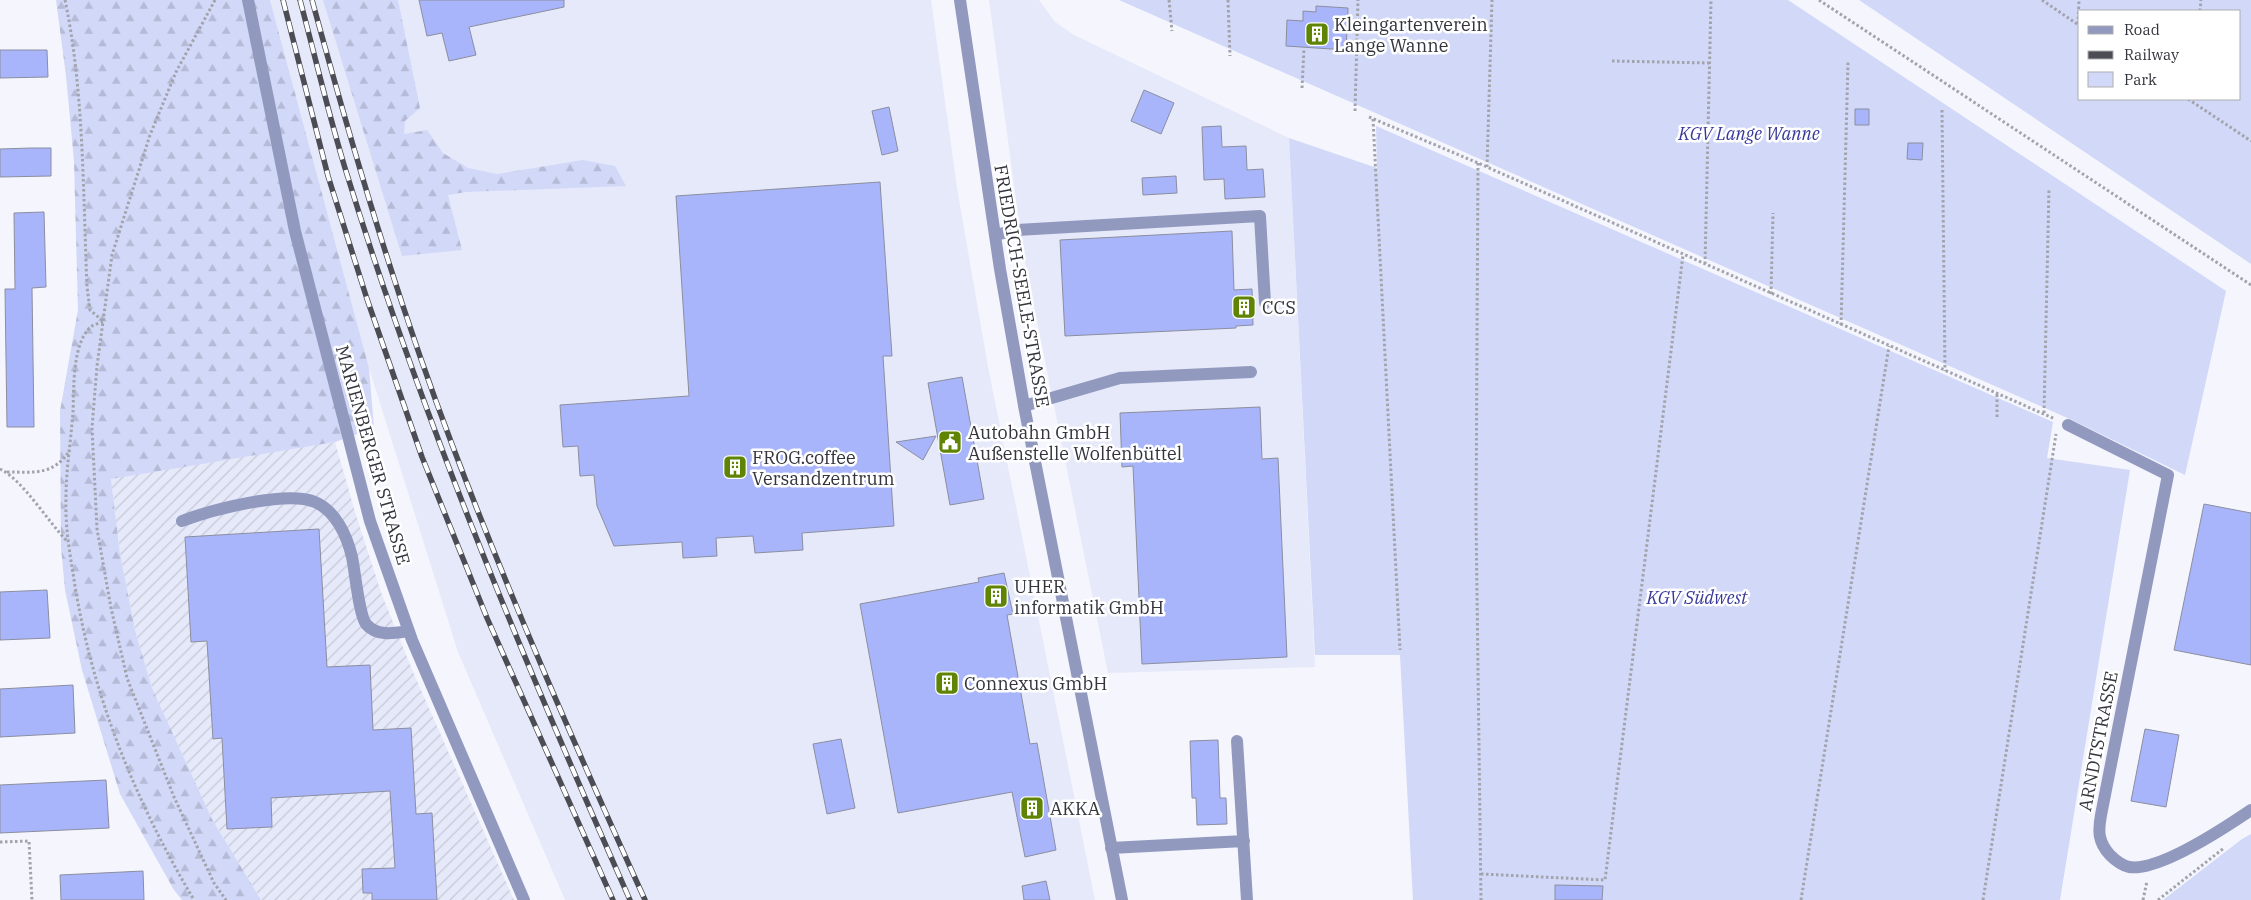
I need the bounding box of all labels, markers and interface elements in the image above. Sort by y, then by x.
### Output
legend [2078,10,2241,100]
place label: Kleingartenverein Lange Wanne [1334,13,1488,57]
text: Road [2124,20,2160,39]
building icon: Kleingartenverein Lange Wanne [1304,21,1330,47]
text: Railway [2124,45,2179,64]
text: Park [2124,70,2157,89]
park label: KGV Lange Wanne [1677,122,1820,145]
street label: FRIEDRICH-SEELE-STRASSE [989,163,1055,409]
building icon: CCS [1231,294,1257,320]
place label: CCS [1262,296,1296,319]
street label: MARIENBERGER STRASSE [331,342,415,568]
place label: Autobahn GmbH Außenstelle Wolfenbüttel [968,421,1182,465]
public building icon: Autobahn GmbH Außenstelle Wolfenbüttel [937,429,963,455]
place label: FROG.coffee Versandzentrum [752,446,895,490]
building icon: FROG.coffee Versandzentrum [722,454,748,480]
place label: UHER informatik GmbH [1014,575,1164,619]
building icon: UHER informatik GmbH [983,583,1009,609]
park label: KGV Südwest [1646,586,1748,609]
street label: ARNDTSTRASSE [2073,669,2123,813]
building icon: Connexus GmbH [934,670,960,696]
place label: Connexus GmbH [964,672,1107,695]
building icon: AKKA [1019,795,1045,821]
place label: AKKA [1050,797,1101,820]

